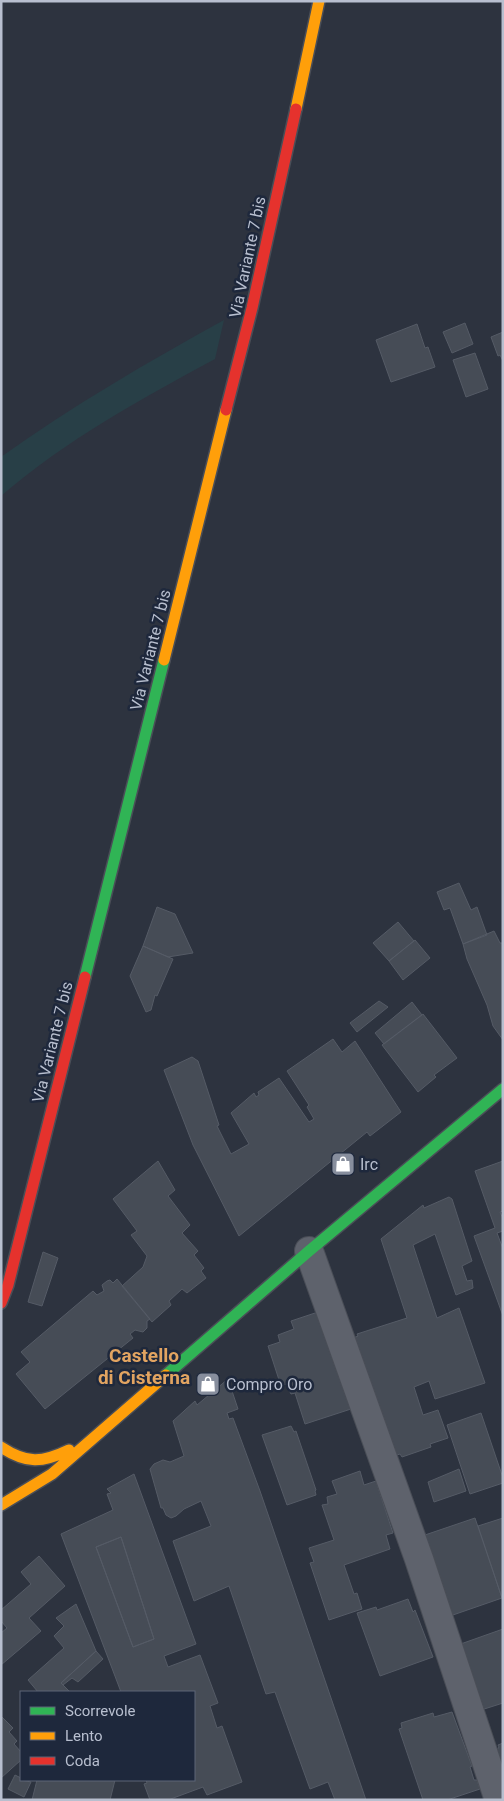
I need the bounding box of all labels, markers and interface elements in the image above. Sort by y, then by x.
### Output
street label: Via Variante 7 bis [225,195,270,320]
street label: Via Variante 7 bis [126,588,175,713]
street label: Via Variante 7 bis [28,980,77,1105]
shop icon: Irc [330,1151,356,1177]
place label: Irc [360,1155,378,1174]
district label: Castello di Cisterna [98,1344,190,1389]
shop icon: Compro Oro [195,1371,221,1397]
place label: Compro Oro [226,1375,312,1394]
legend [20,1691,195,1781]
text: Scorrevole [65,1702,136,1720]
text: Lento [65,1727,103,1745]
text: Coda [65,1752,100,1770]

